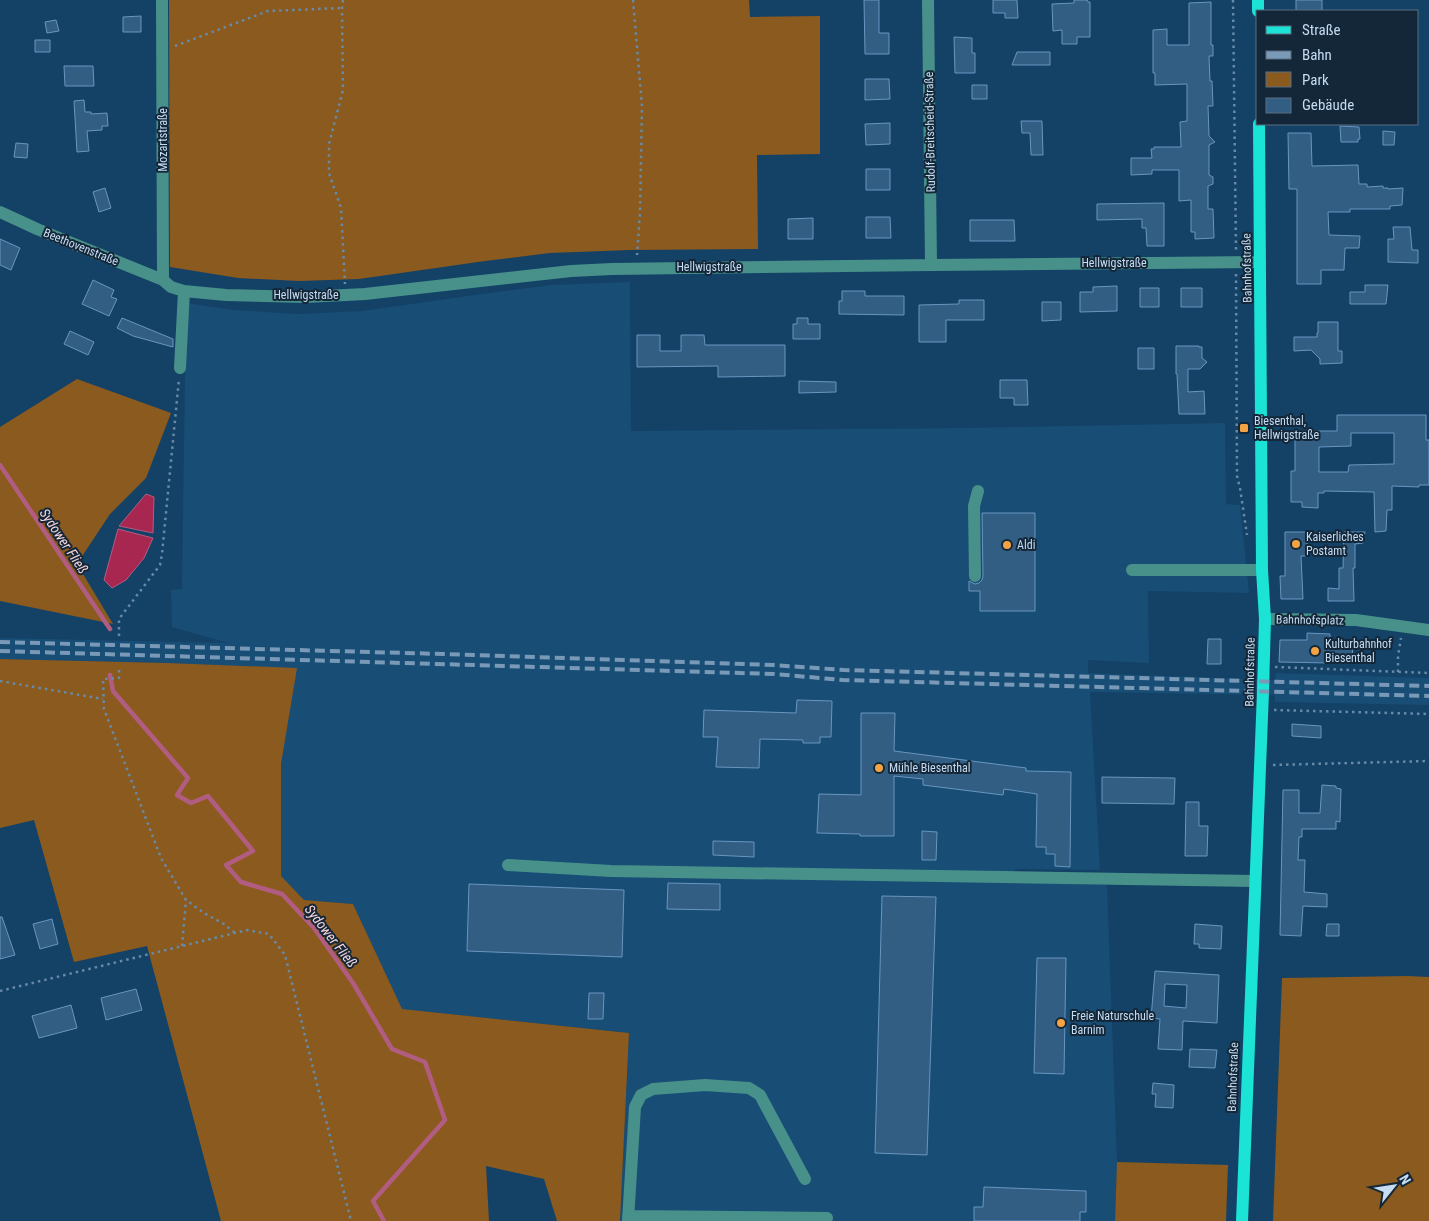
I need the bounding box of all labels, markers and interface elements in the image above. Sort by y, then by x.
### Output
legend [1256,10,1419,125]
text: Straße [1302,21,1341,39]
text: Bahn [1302,46,1332,64]
street label: Rudolf-Breitscheid-Straße [922,71,938,192]
text: Park [1302,71,1329,89]
text: Gebäude [1302,96,1354,114]
street label: Mozartstraße [156,108,170,172]
street label: Beethovenstraße [41,226,121,269]
street label: Bahnhofstraße [1239,233,1255,303]
street label: Hellwigstraße [1081,256,1147,270]
street label: Hellwigstraße [676,260,742,274]
street label: Hellwigstraße [273,288,339,302]
place label: Biesenthal, Hellwigstraße [1254,414,1320,442]
marker: Biesenthal, Hellwigstraße [1238,422,1250,434]
water label: Sydower Fließ [36,505,92,577]
place label: Kaiserliches Postamt [1306,530,1364,558]
place label: Aldi [1017,538,1035,552]
marker: Kaiserliches Postamt [1290,538,1302,550]
marker: Aldi [1001,539,1013,551]
street label: Bahnhofsplatz [1276,612,1344,628]
street label: Bahnhofstraße [1242,637,1258,707]
place label: Kulturbahnhof Biesenthal [1325,637,1392,665]
marker: Kulturbahnhof Biesenthal [1309,645,1321,657]
place label: Mühle Biesenthal [889,761,970,775]
marker: Mühle Biesenthal [873,762,885,774]
water label: Sydower Fließ [302,902,360,970]
place label: Freie Naturschule Barnim [1071,1009,1154,1037]
marker: Freie Naturschule Barnim [1055,1017,1067,1029]
street label: Bahnhofstraße [1225,1042,1241,1112]
north arrow [1369,1161,1419,1211]
text: N [1396,1172,1414,1187]

